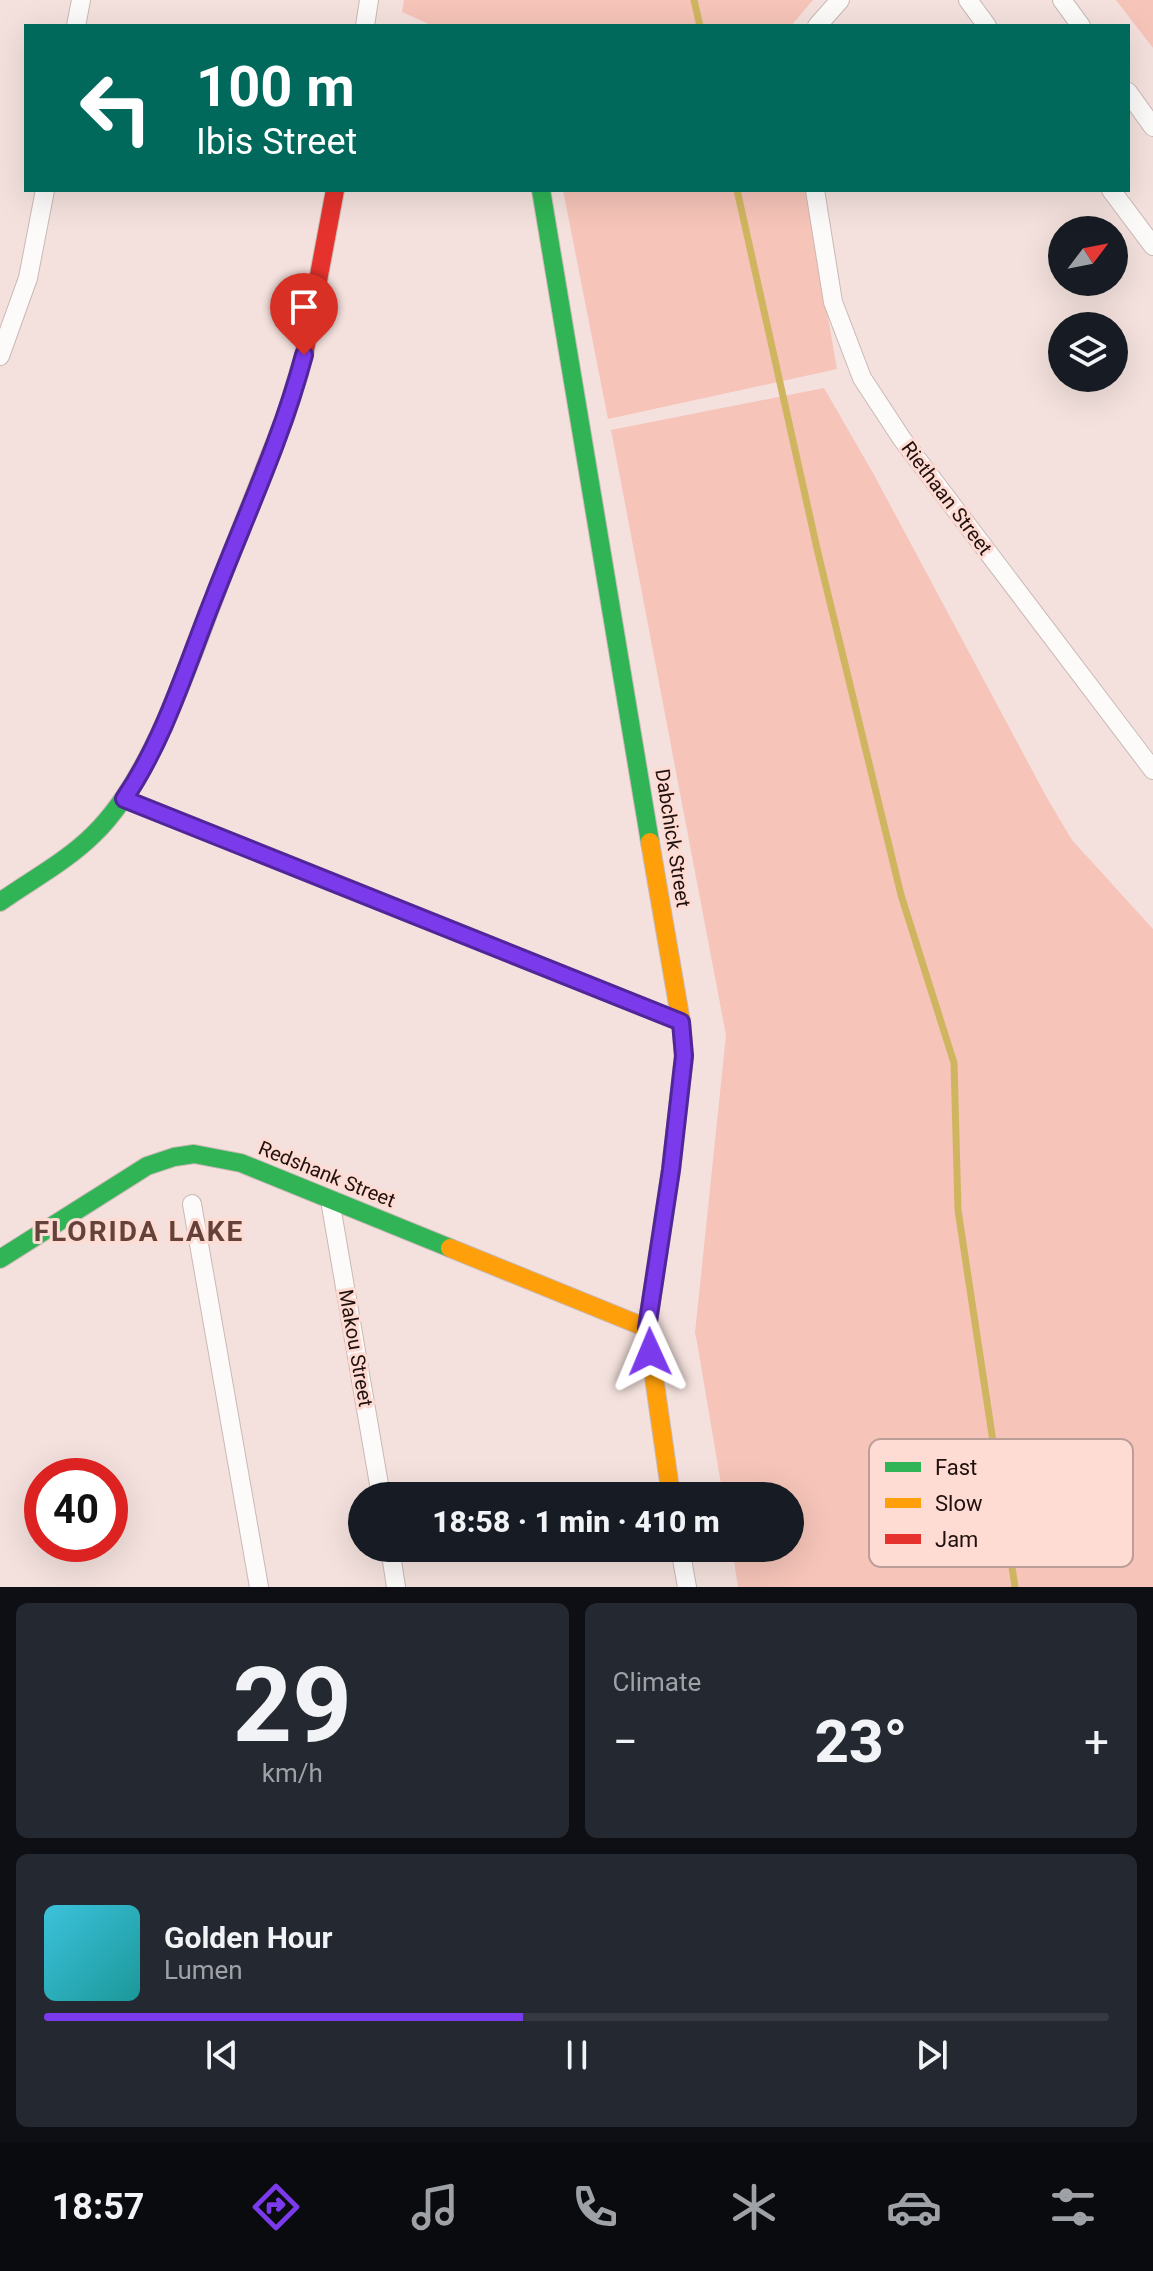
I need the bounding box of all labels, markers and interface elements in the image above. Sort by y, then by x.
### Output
text: 100 m [196,54,355,120]
icon: left [64,56,168,160]
text: Ibis Street [196,121,357,163]
north arrow [1048,216,1128,296]
map controls [1048,216,1128,392]
pin [270,273,338,355]
icon: arrive [282,285,326,329]
button: layers [1048,312,1128,392]
street label: Riethaan Street [897,437,997,559]
street label: Dabchick Street [650,767,696,909]
street label: Redshank Street [255,1136,399,1212]
district label: FLORIDA LAKE [34,1215,244,1248]
street label: Makou Street [334,1287,378,1409]
position arrow [608,1310,692,1394]
legend [869,1439,1133,1567]
text: Fast [935,1455,977,1480]
speed limit sign: 40 [24,1458,128,1562]
text: Slow [935,1491,983,1516]
text: 18:58 · 1 min · 410 m [432,1504,720,1539]
text: Jam [935,1527,978,1552]
text: 29 [233,1645,352,1766]
text: Climate [613,1667,701,1697]
text: 23° [814,1706,907,1777]
text: − [613,1716,638,1768]
text: + [1084,1716,1109,1768]
text: km/h [262,1758,323,1788]
text: Golden Hour [164,1920,333,1955]
text: Lumen [164,1955,243,1985]
icon: previous [200,2033,244,2077]
icon: pause [555,2033,599,2077]
icon: next [910,2033,954,2077]
icon: directions [248,2179,304,2235]
icon: music [407,2179,463,2235]
icon: phone [567,2179,623,2235]
icon: climate [726,2179,782,2235]
icon: car [886,2179,942,2235]
icon: filters [1045,2179,1101,2235]
text: 18:57 [52,2186,144,2228]

